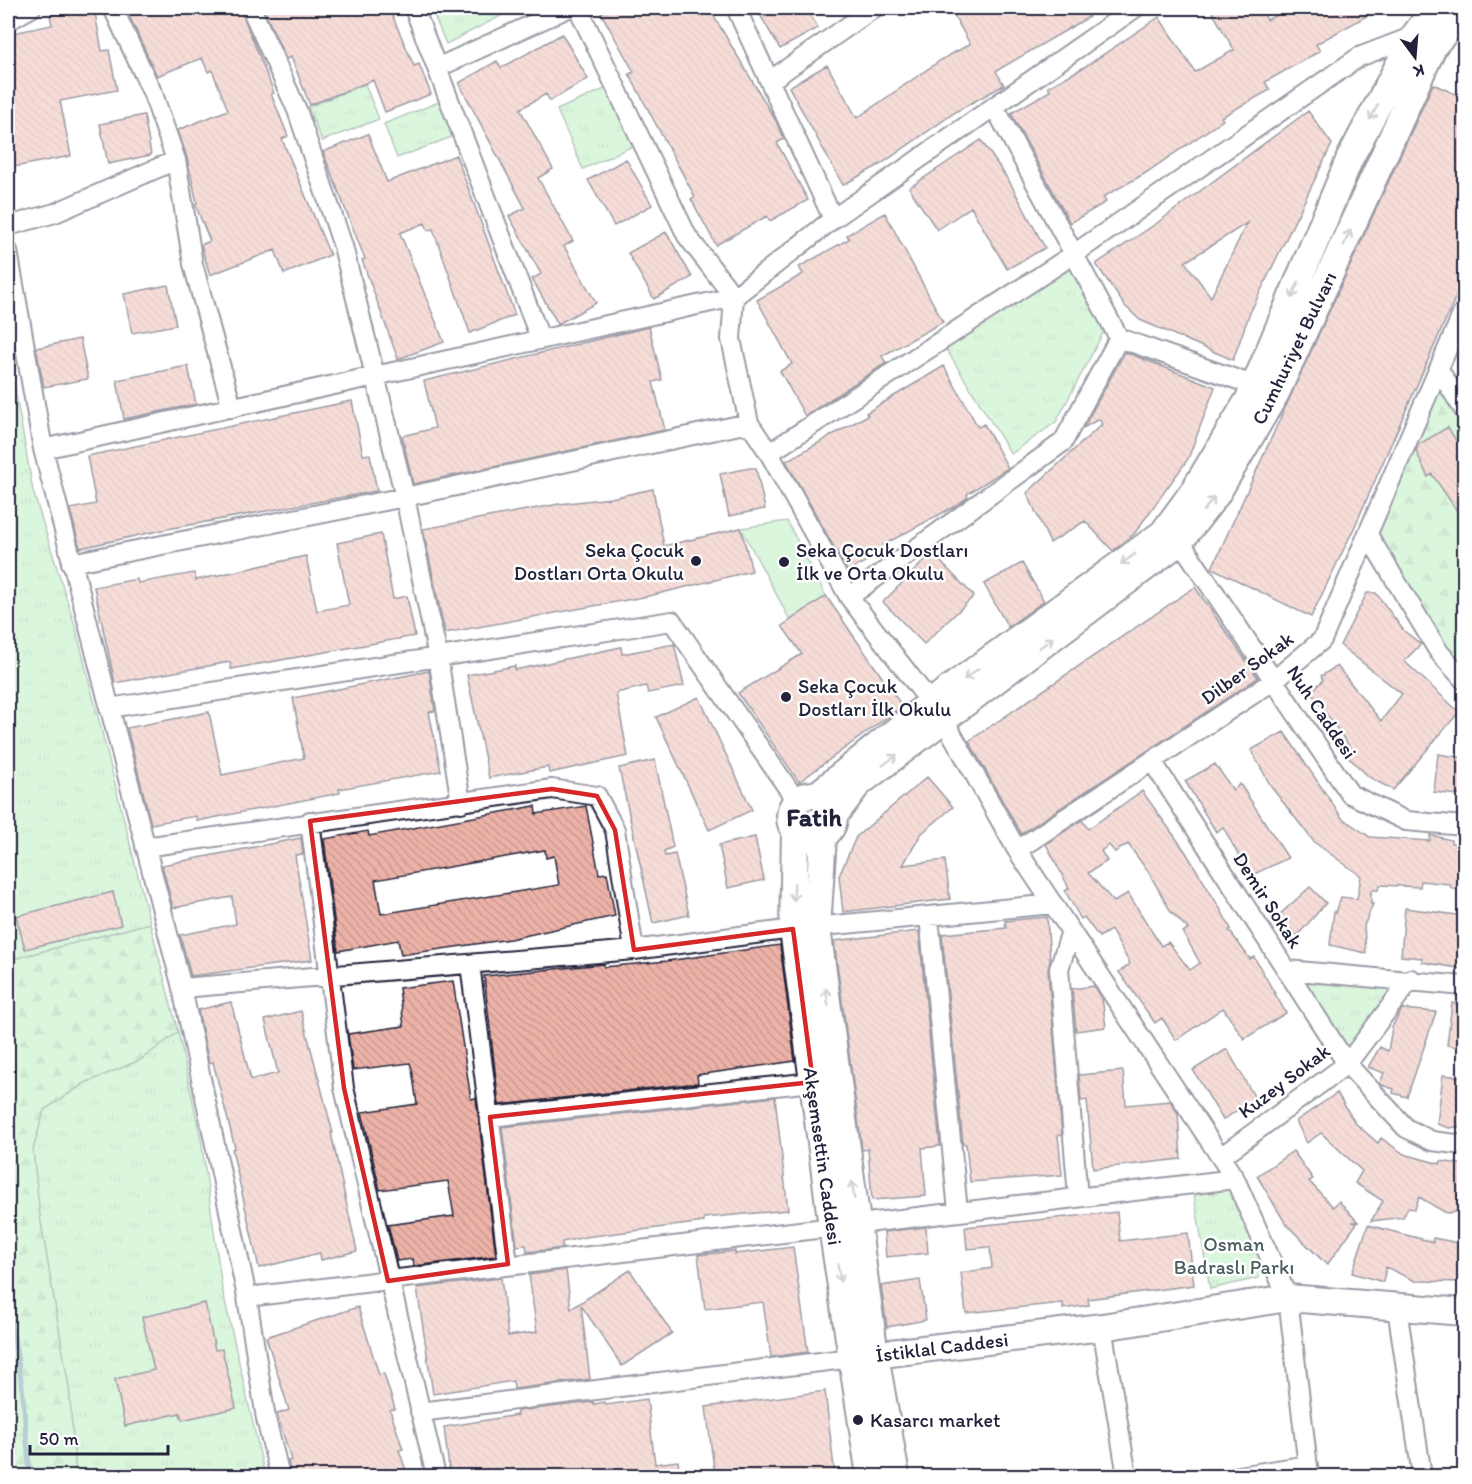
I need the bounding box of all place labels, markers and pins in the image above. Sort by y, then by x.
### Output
place label: Seka Çocuk Dostları Orta Okulu [514,538,685,585]
place label: Seka Çocuk Dostları İlk ve Orta Okulu [796,538,968,585]
marker: Seka Çocuk Dostları Orta Okulu [689,554,703,568]
marker: Seka Çocuk Dostları İlk ve Orta Okulu [777,555,791,569]
place label: Seka Çocuk Dostları İlk Okulu [798,674,951,721]
marker: Seka Çocuk Dostları İlk Okulu [779,690,793,704]
place label: Kasarcı market [870,1408,1001,1432]
marker: Kasarcı market [851,1413,865,1427]

